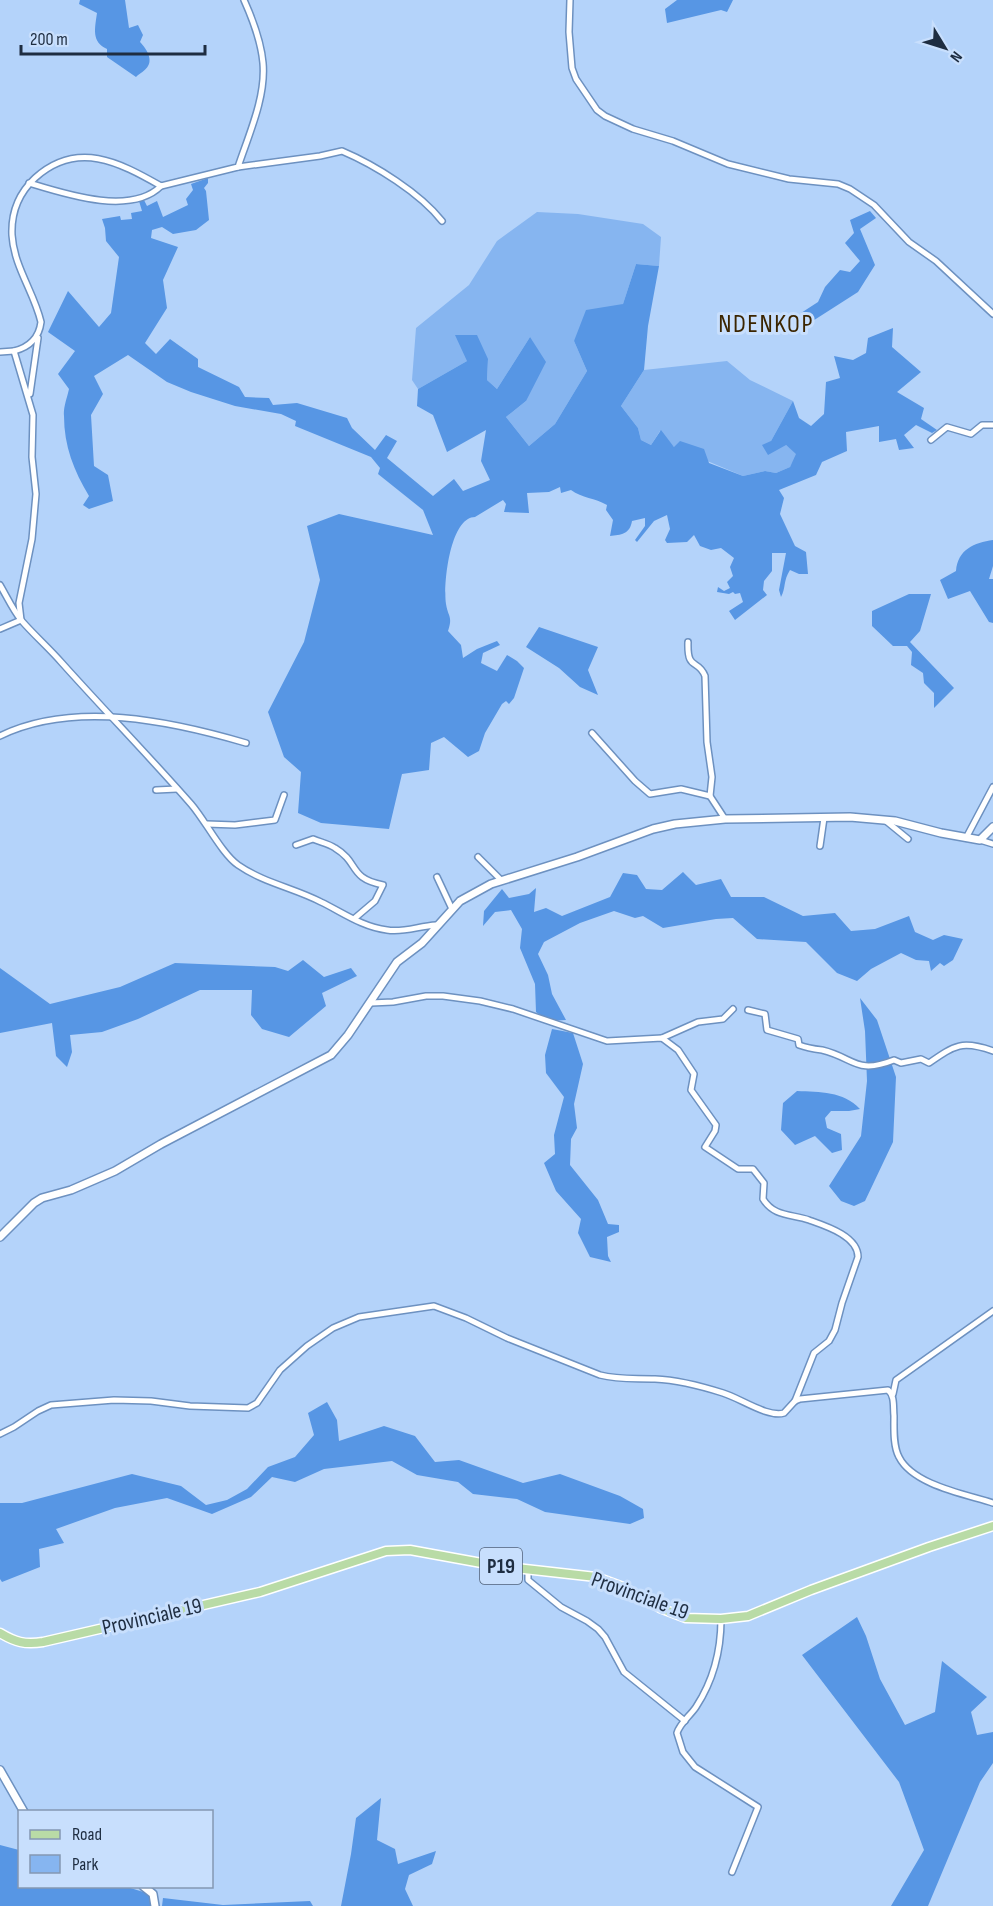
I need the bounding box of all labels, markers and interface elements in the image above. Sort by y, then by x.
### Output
scale bar [21,18,206,56]
north arrow [915,18,975,78]
text: 200 m [30,29,68,50]
text: N [946,47,966,66]
district label: NDENKOP [718,309,814,340]
road number: P19 [480,1548,522,1584]
street label: Provinciale 19 [588,1566,692,1626]
street label: Provinciale 19 [100,1592,204,1642]
legend [18,1810,213,1888]
text: Road [72,1824,102,1845]
text: Park [72,1854,98,1875]

